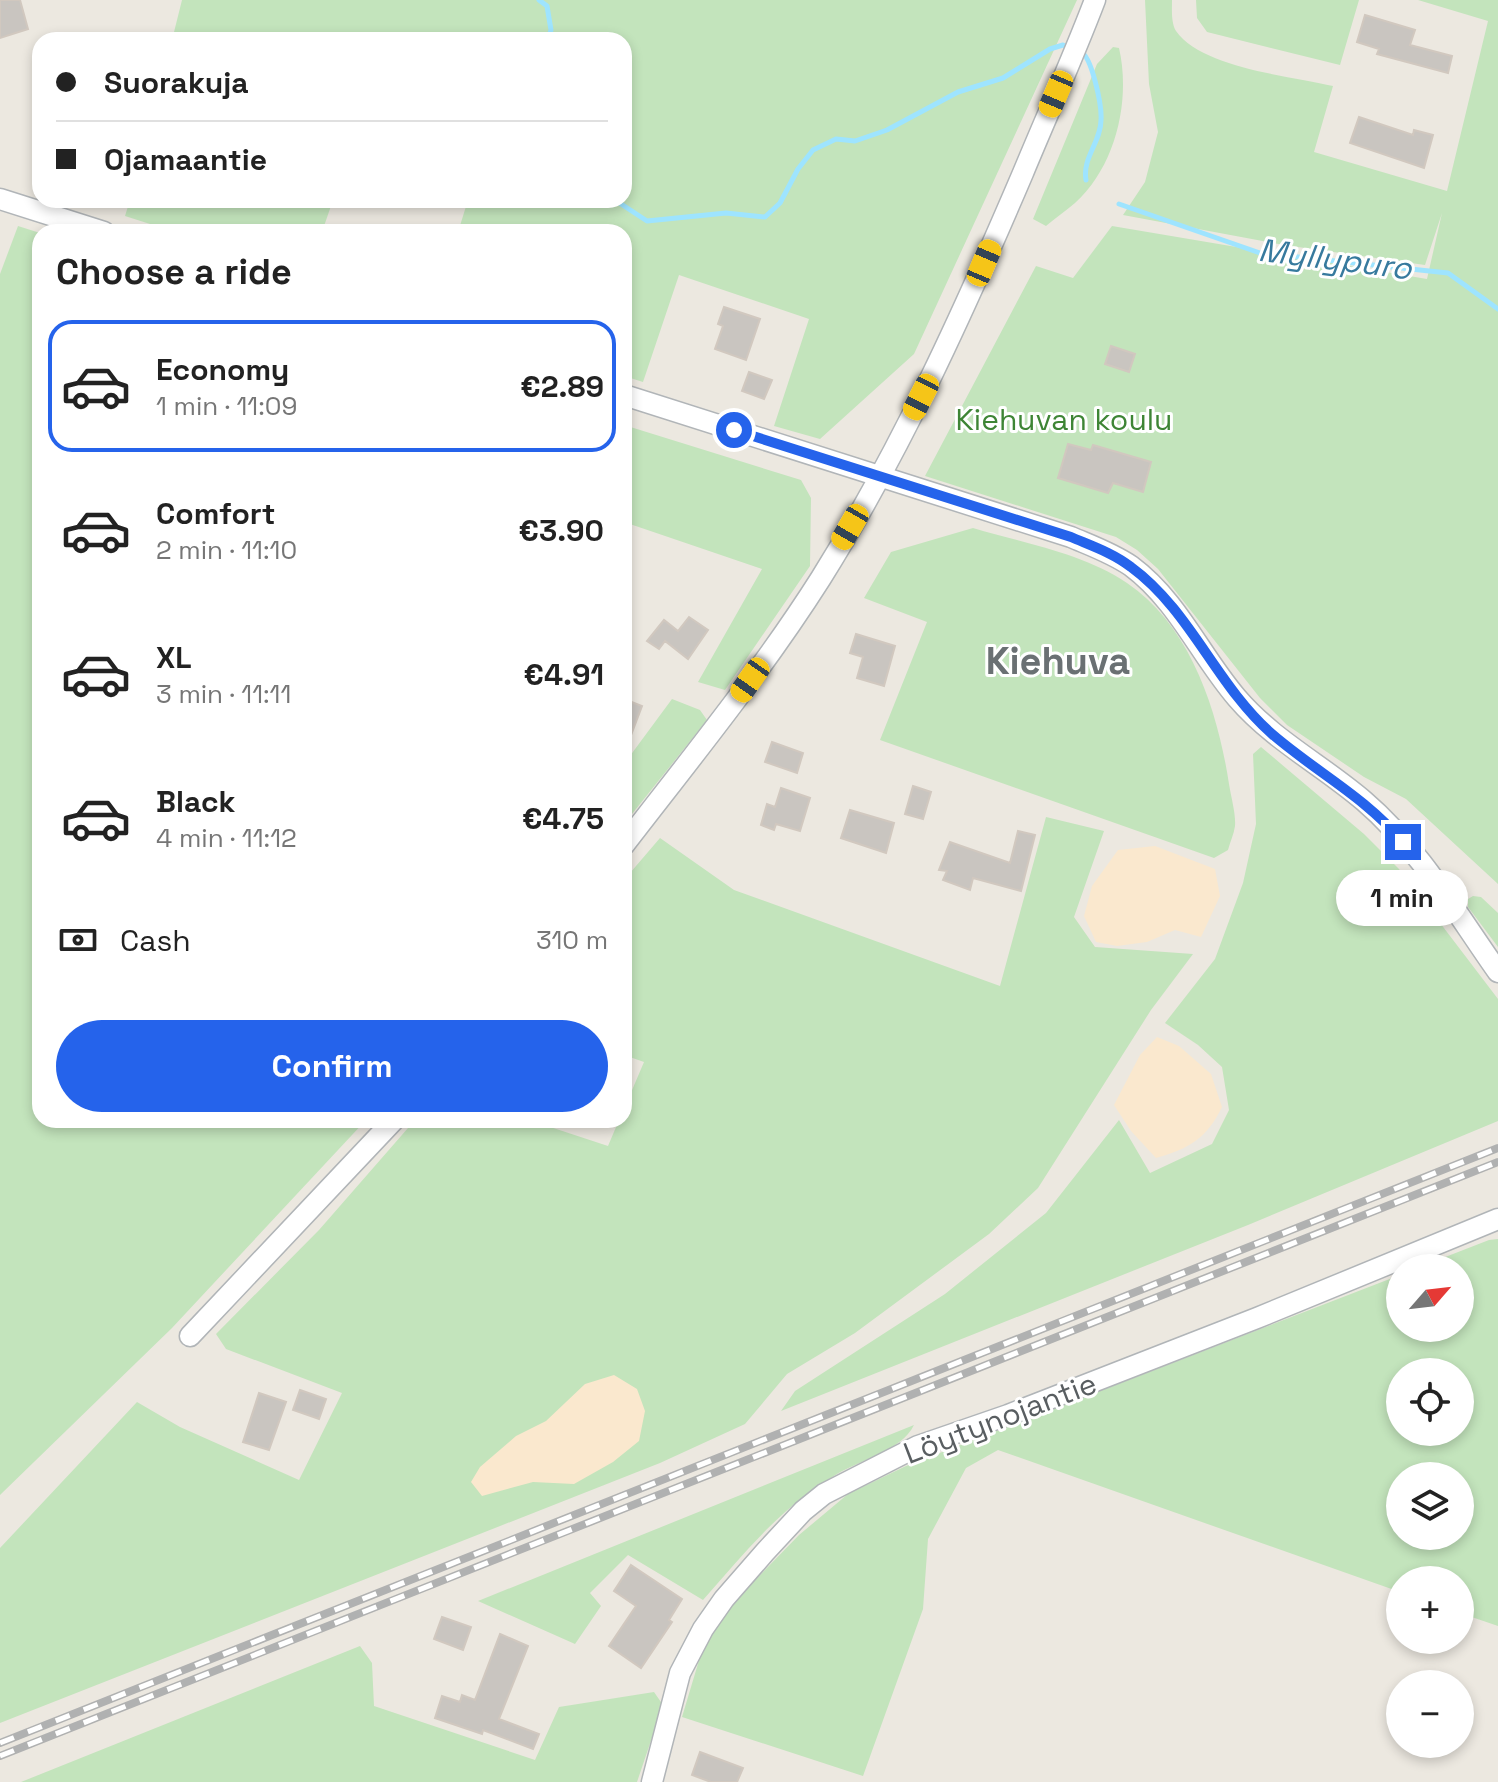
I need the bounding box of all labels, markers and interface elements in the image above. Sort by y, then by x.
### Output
text: Suorakuja [104,63,249,102]
car [1036,67,1076,121]
text: Ojamaantie [104,140,267,179]
water label: Myllypuro [1256,230,1415,288]
car [964,236,1004,290]
text: Choose a ride [56,249,292,295]
icon: car [60,350,132,422]
text: Economy [156,350,289,389]
text: €2.89 [520,367,604,406]
car [899,370,943,424]
text: 1 min · 11:09 [156,389,297,423]
park label: Kiehuvan koulu [956,400,1172,439]
route start [716,412,752,448]
icon: car [60,494,132,566]
text: Comfort [156,494,275,533]
car [828,500,872,554]
text: €3.90 [519,511,604,550]
text: 2 min · 11:10 [156,533,297,567]
district label: Kiehuva [986,637,1130,685]
icon: car [60,638,132,710]
text: XL [156,638,192,677]
car [726,653,774,707]
text: €4.91 [524,655,604,694]
text: 3 min · 11:11 [156,677,291,711]
icon: car [60,782,132,854]
text: Black [156,782,235,821]
text: €4.75 [522,799,604,838]
text: 4 min · 11:12 [156,821,297,855]
route end [1385,824,1421,860]
callout: 1 min [1337,870,1469,926]
text: 1 min [1370,881,1434,915]
icon: cash [56,918,100,962]
text: Cash [120,921,191,960]
text: 310 m [536,923,608,957]
button: Confirm [56,1020,608,1112]
north arrow [1386,1254,1474,1342]
map controls [1386,1254,1474,1758]
button: locate [1386,1358,1474,1446]
street label: Löytynojantie [898,1363,1102,1473]
button: layers [1386,1462,1474,1550]
button: + [1386,1566,1474,1654]
button: − [1386,1670,1474,1758]

